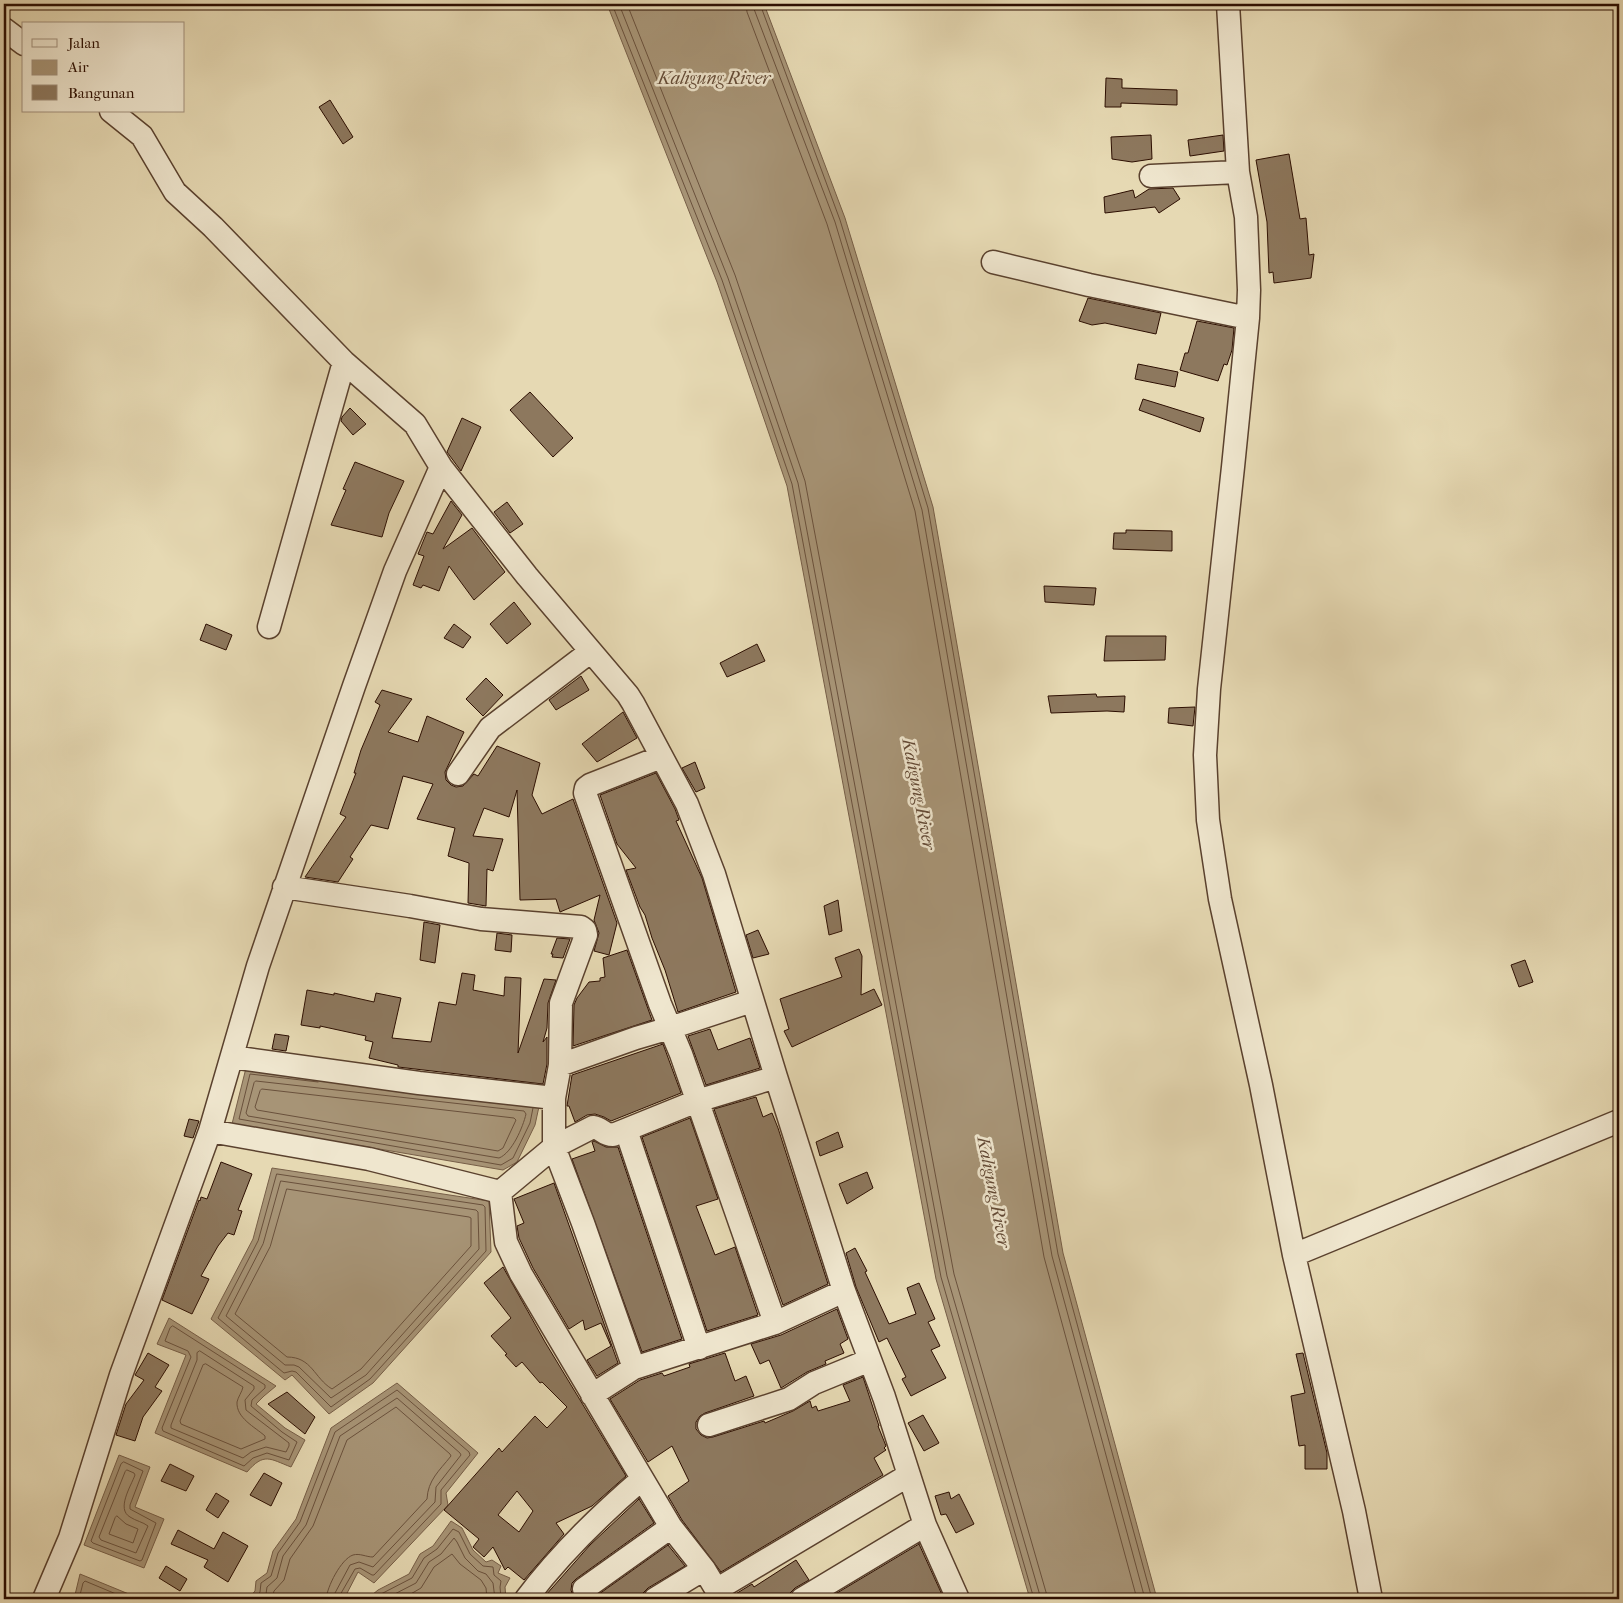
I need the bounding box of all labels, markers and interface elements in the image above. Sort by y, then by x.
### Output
legend [22,22,185,112]
text: Jalan [67,34,100,52]
text: Air [67,58,89,76]
water label: Kaligung River [656,68,772,89]
text: Bangunan [68,84,135,102]
water label: Kaligung River [897,735,940,853]
water label: Kaligung River [972,1133,1015,1251]

